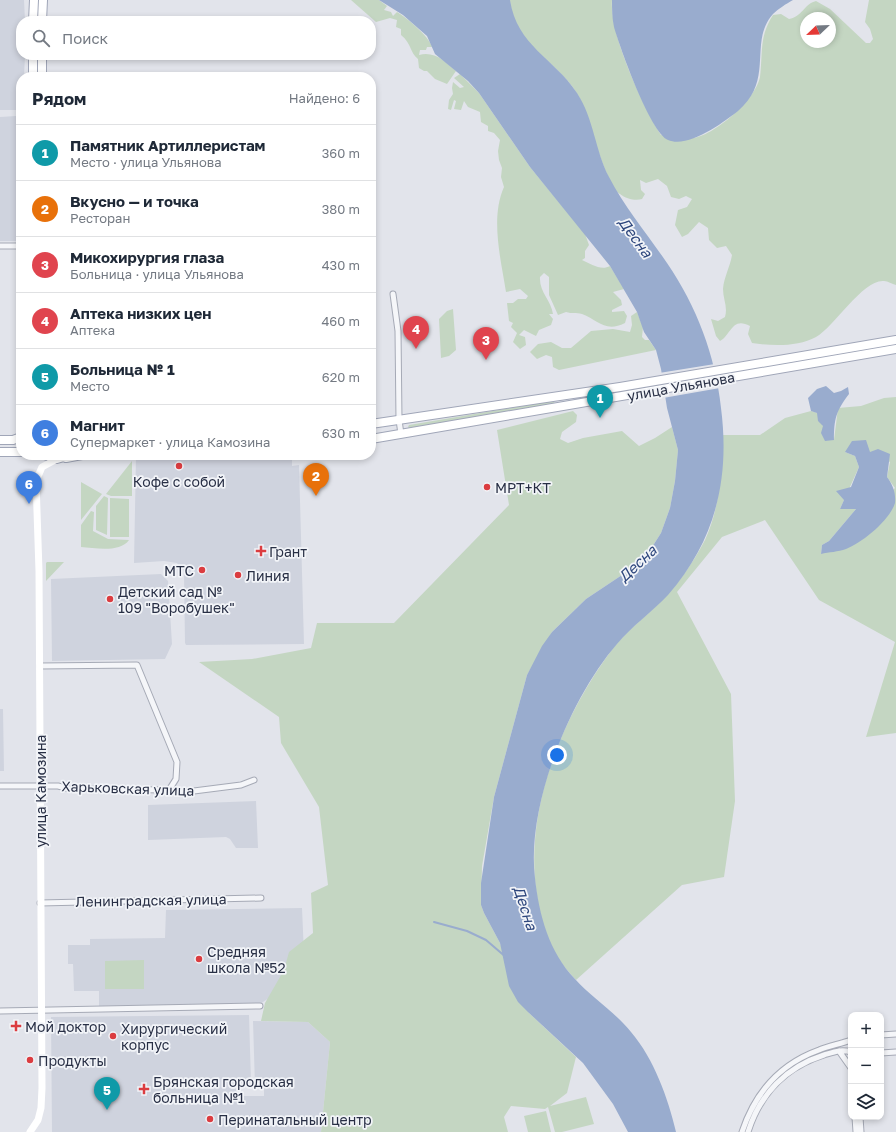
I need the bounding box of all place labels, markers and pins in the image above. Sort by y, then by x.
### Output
pin: 4 [403,316,429,349]
pin: 3 [473,327,499,360]
pin: 1 [587,385,613,418]
marker: Кофе с собой [174,461,184,471]
pin: 2 [303,463,329,496]
pin: 6 [16,471,42,504]
place label: Кофе с собой [133,473,225,490]
place label: МРТ+КТ [495,479,551,496]
marker: МРТ+КТ [482,482,492,492]
place label: Грант [269,543,307,560]
marker: Грант [256,546,266,556]
place label: МТС [164,562,194,579]
marker: МТС [197,565,207,575]
place label: Линия [246,567,290,584]
marker: Линия [233,570,243,580]
place label: Детский сад № 109 "Воробушек" [118,583,235,616]
marker: Детский сад № 109 "Воробушек" [105,594,115,604]
place label: Средняя школа №52 [207,943,286,976]
marker: Средняя школа №52 [194,954,204,964]
place label: Мой доктор [25,1018,106,1035]
marker: Мой доктор [10,1020,22,1032]
place label: Хирургический корпус [121,1020,227,1053]
marker: Хирургический корпус [108,1031,118,1041]
place label: Продукты [38,1052,107,1069]
marker: Продукты [25,1055,35,1065]
place label: Брянская городская больница №1 [153,1073,294,1106]
pin: 5 [94,1077,120,1110]
marker: Брянская городская больница №1 [138,1083,150,1095]
place label: Перинатальный центр [218,1111,372,1128]
marker: Перинатальный центр [205,1114,215,1124]

